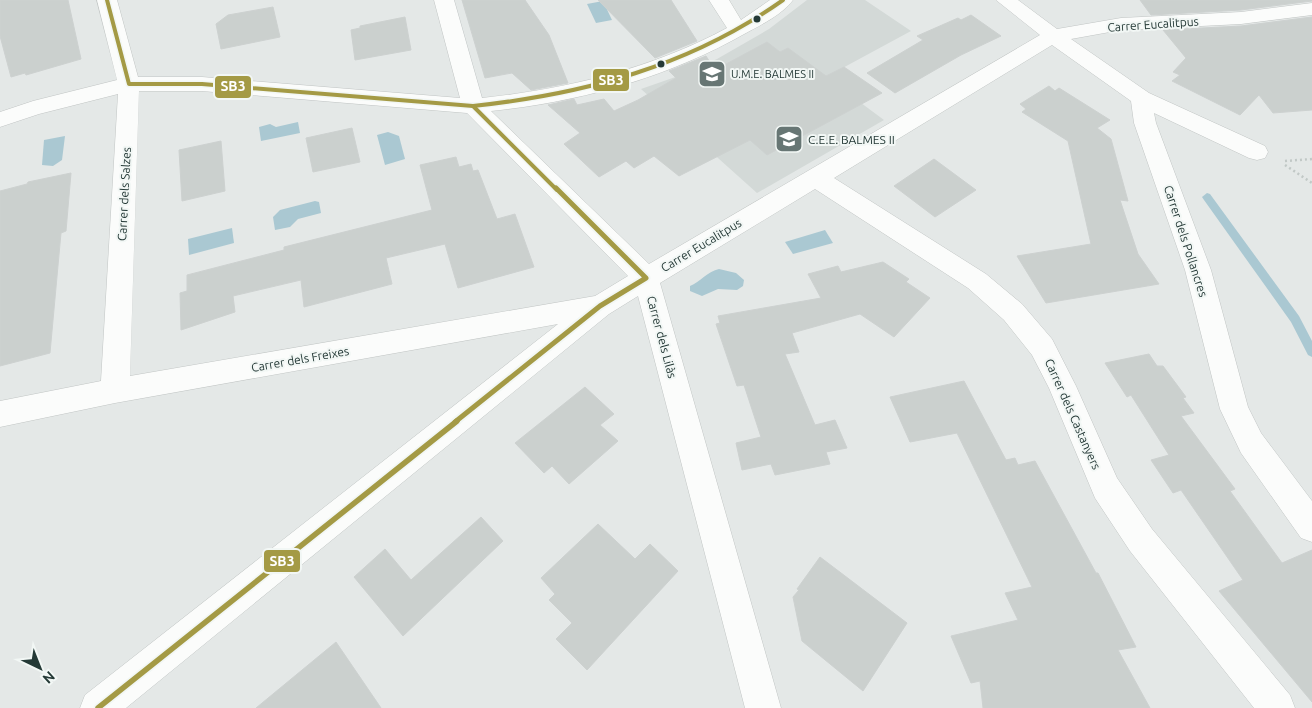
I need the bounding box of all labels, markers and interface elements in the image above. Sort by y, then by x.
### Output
unlabelled marker [752,14,762,24]
street label: Carrer Eucalitpus [1107,14,1199,34]
unlabelled marker [656,59,666,69]
school or university icon: U.M.E. BALMES II [697,59,727,89]
line badge: SB3 [592,68,630,92]
place label: U.M.E. BALMES II [731,68,814,80]
text: SB3 [598,72,624,88]
line badge: SB3 [214,75,252,99]
text: SB3 [220,78,246,94]
school or university icon: C.E.E. BALMES II [774,124,804,154]
place label: C.E.E. BALMES II [808,133,895,146]
street label: Carrer dels Salzes [115,147,133,241]
street label: Carrer dels Pollancres [1162,184,1210,298]
street label: Carrer Eucalitpus [658,216,744,274]
street label: Carrer dels Lilàs [645,294,679,380]
street label: Carrer dels Freixes [250,344,350,374]
street label: Carrer dels Castanyers [1043,357,1103,471]
line badge: SB3 [263,549,301,573]
text: SB3 [269,553,295,569]
north arrow [15,643,65,693]
text: N [40,668,58,687]

